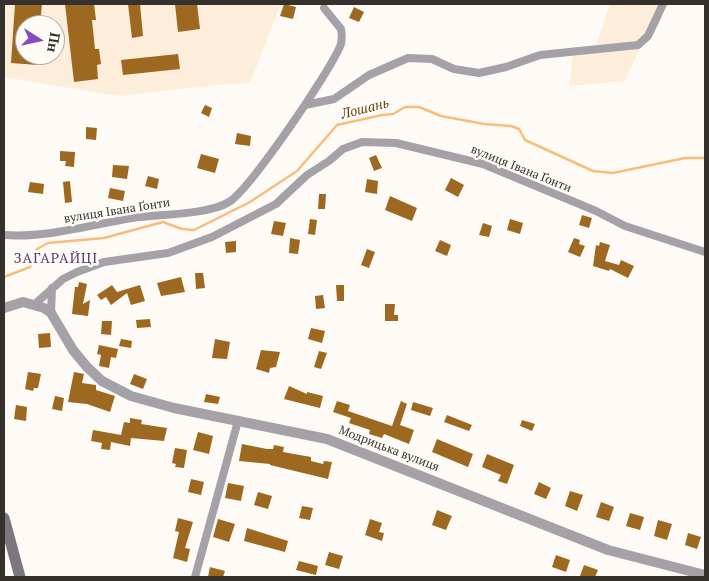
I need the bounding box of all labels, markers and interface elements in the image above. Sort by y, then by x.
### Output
north arrow [15,15,65,65]
text: Пн [43,31,65,54]
water label: Лошань [339,95,391,123]
street label: вулиця Івана Ґонти [469,142,573,196]
street label: вулиця Івана Ґонти [63,195,171,227]
district label: ЗАГАРАЙЦІ [13,251,99,267]
street label: Модрицька вулиця [337,423,441,475]

